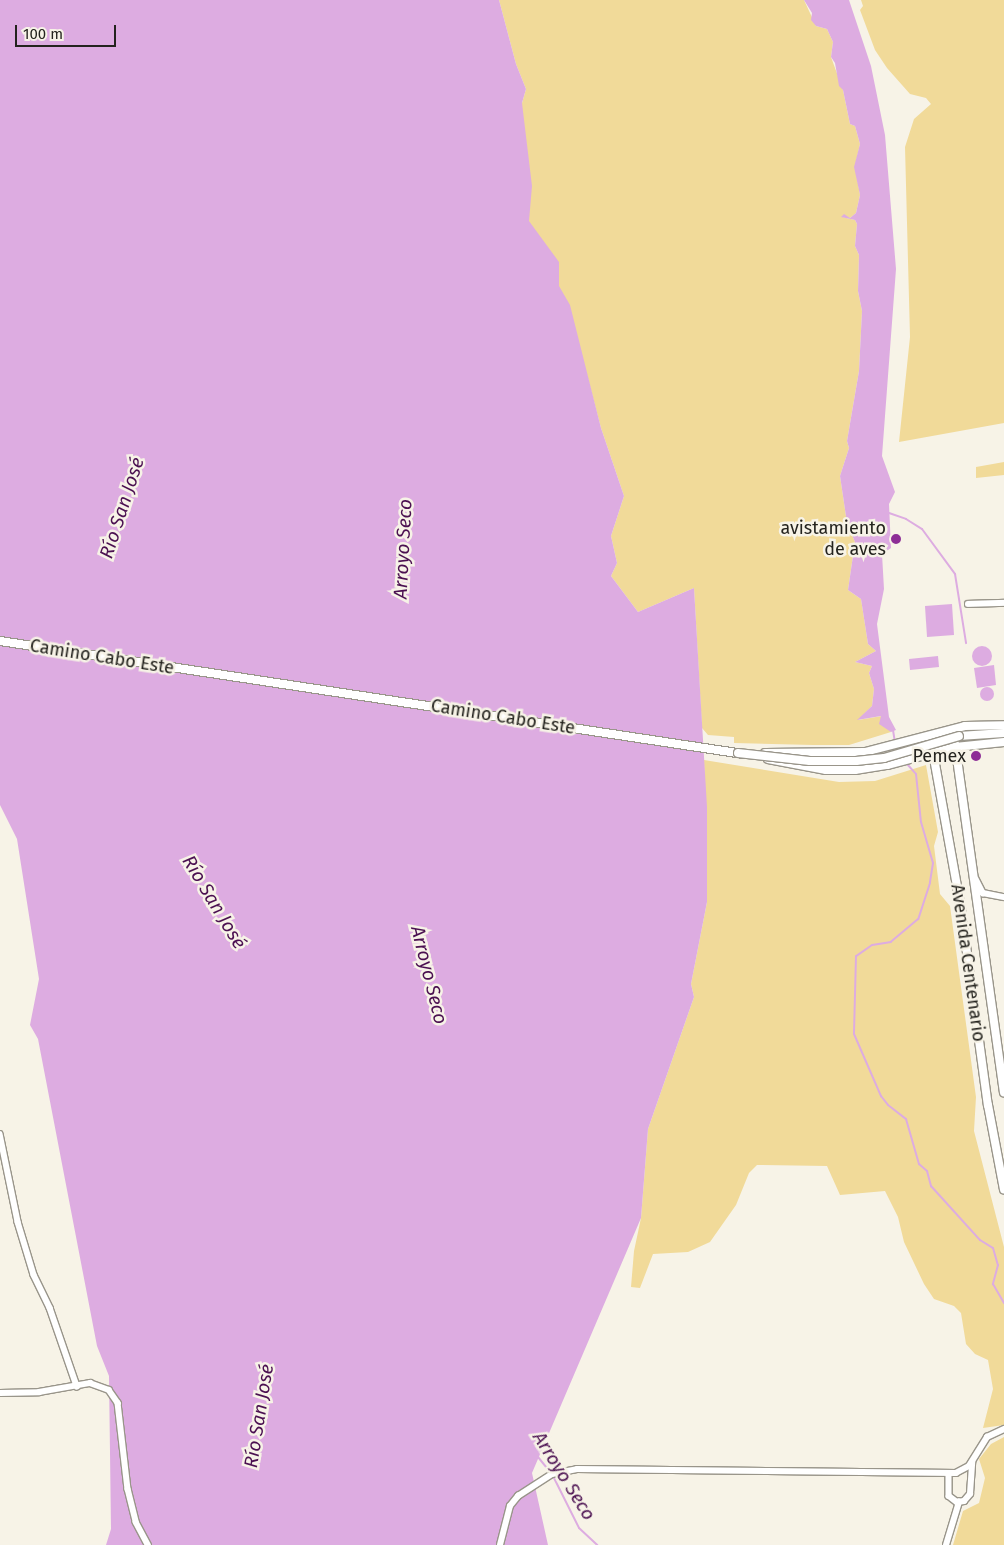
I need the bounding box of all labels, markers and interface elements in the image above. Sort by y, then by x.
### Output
scale bar [18,15,119,47]
text: 100 m [23,25,63,43]
water label: Río San José [95,455,149,561]
water label: Arroyo Seco [389,498,417,600]
place label: avistamiento de aves [780,518,886,560]
marker: avistamiento de aves [890,533,902,545]
street label: Camino Cabo Este [28,635,176,679]
street label: Camino Cabo Este [429,695,577,739]
place label: Pemex [912,745,966,767]
marker: Pemex [970,750,982,762]
water label: Río San José [177,851,251,953]
street label: Avenida Centenario [946,883,990,1043]
water label: Arroyo Seco [406,924,452,1026]
water label: Río San José [240,1362,278,1470]
water label: Arroyo Seco [528,1427,600,1525]

